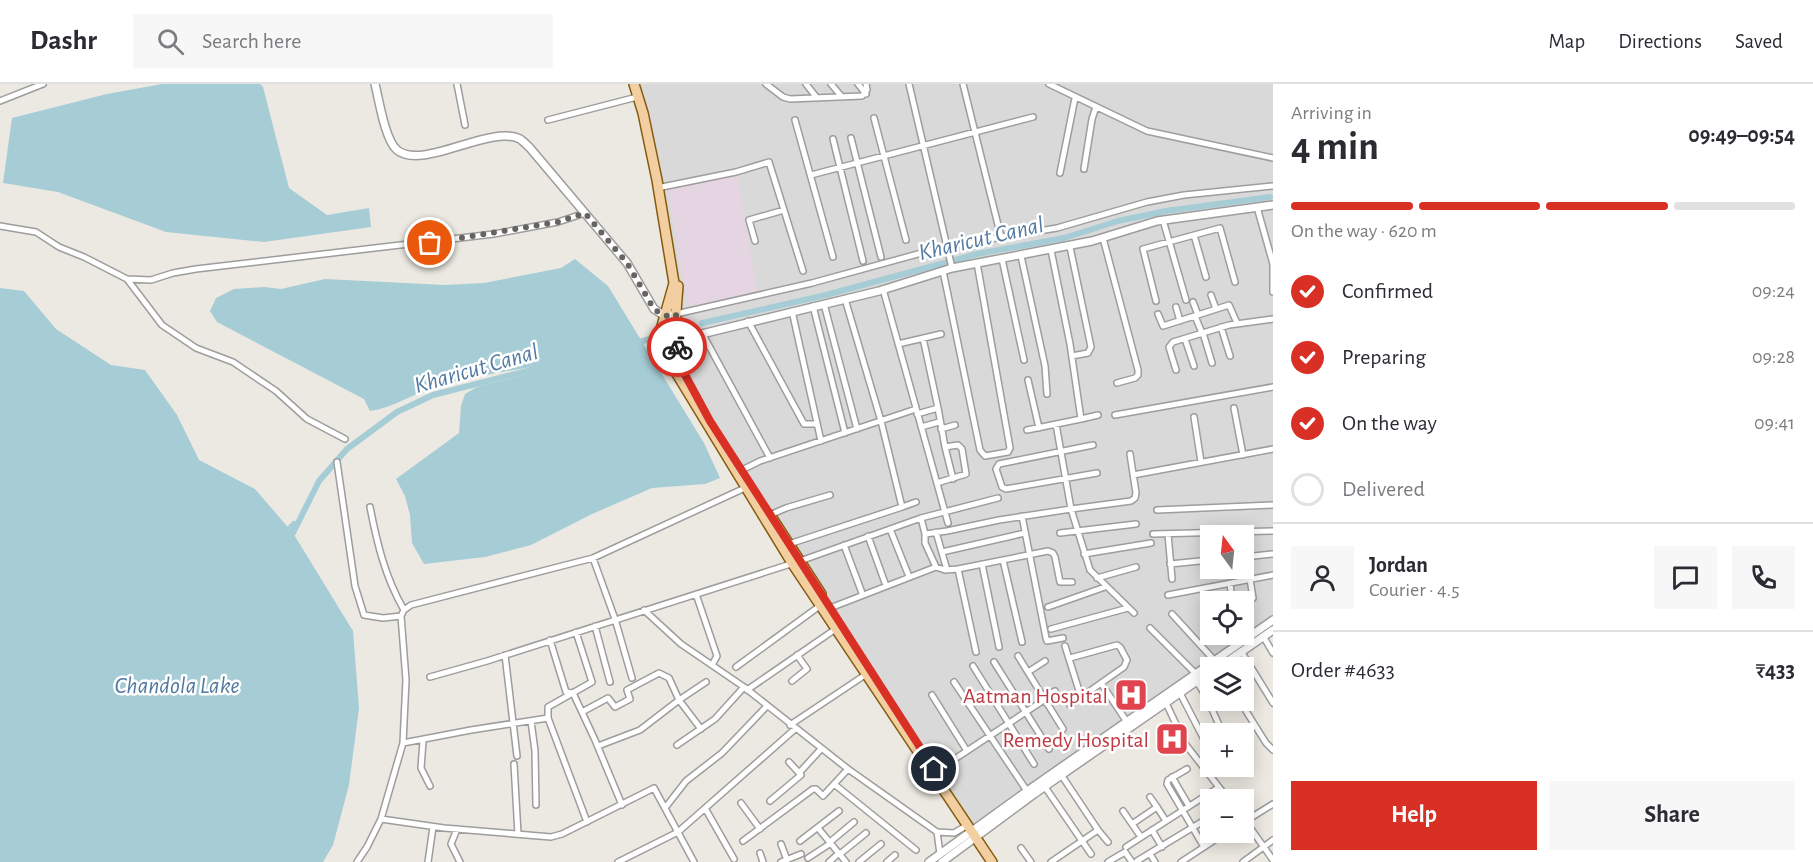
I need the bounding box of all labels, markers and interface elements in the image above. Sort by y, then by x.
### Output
search box [133,14,553,68]
icon: search [154,25,187,58]
text: Dashr [30,27,97,55]
text: Search here [202,30,301,52]
text: Map [1549,31,1585,52]
text: Directions [1618,31,1702,52]
text: Saved [1735,31,1783,52]
text: Arriving in [1291,103,1372,123]
text: 09:49–09:54 [1688,124,1795,146]
text: 4 min [1291,128,1379,167]
water label: Kharicut Canal [916,213,1046,265]
pin [404,217,455,268]
text: On the way · 620 m [1291,221,1437,241]
icon: bag [413,226,446,259]
icon: check [1291,275,1324,308]
text: Confirmed [1342,280,1433,302]
text: 09:24 [1752,281,1795,301]
courier [647,317,707,377]
icon: bike [661,331,694,364]
water label: Kharicut Canal [412,340,541,398]
icon: check [1291,341,1324,374]
text: Preparing [1342,346,1426,368]
text: 09:28 [1752,347,1795,367]
icon: check [1291,407,1324,440]
text: On the way [1342,412,1437,434]
text: 09:41 [1754,413,1795,433]
text: Delivered [1342,478,1425,500]
north arrow [1200,525,1254,579]
map controls [1200,525,1254,843]
button: person [1291,546,1354,609]
button: chat [1654,546,1717,609]
button: phone [1732,546,1795,609]
text: Jordan [1369,554,1428,576]
text: Courier · 4.5 [1369,580,1460,600]
button: locate [1200,591,1254,645]
button: layers [1200,657,1254,711]
text: Order #4633 [1291,659,1395,681]
text: ₹433 [1756,659,1795,681]
water label: Chandola Lake [114,674,240,698]
hospital icon: Aatman Hospital [1113,677,1149,713]
place label: Aatman Hospital [963,685,1108,707]
hospital icon: Remedy Hospital [1154,721,1190,757]
button: + [1200,723,1254,777]
place label: Remedy Hospital [1003,729,1149,751]
pin [908,743,959,794]
icon: home [917,752,950,785]
button: Help [1291,781,1537,850]
button: Share [1549,781,1795,850]
button: − [1200,789,1254,843]

